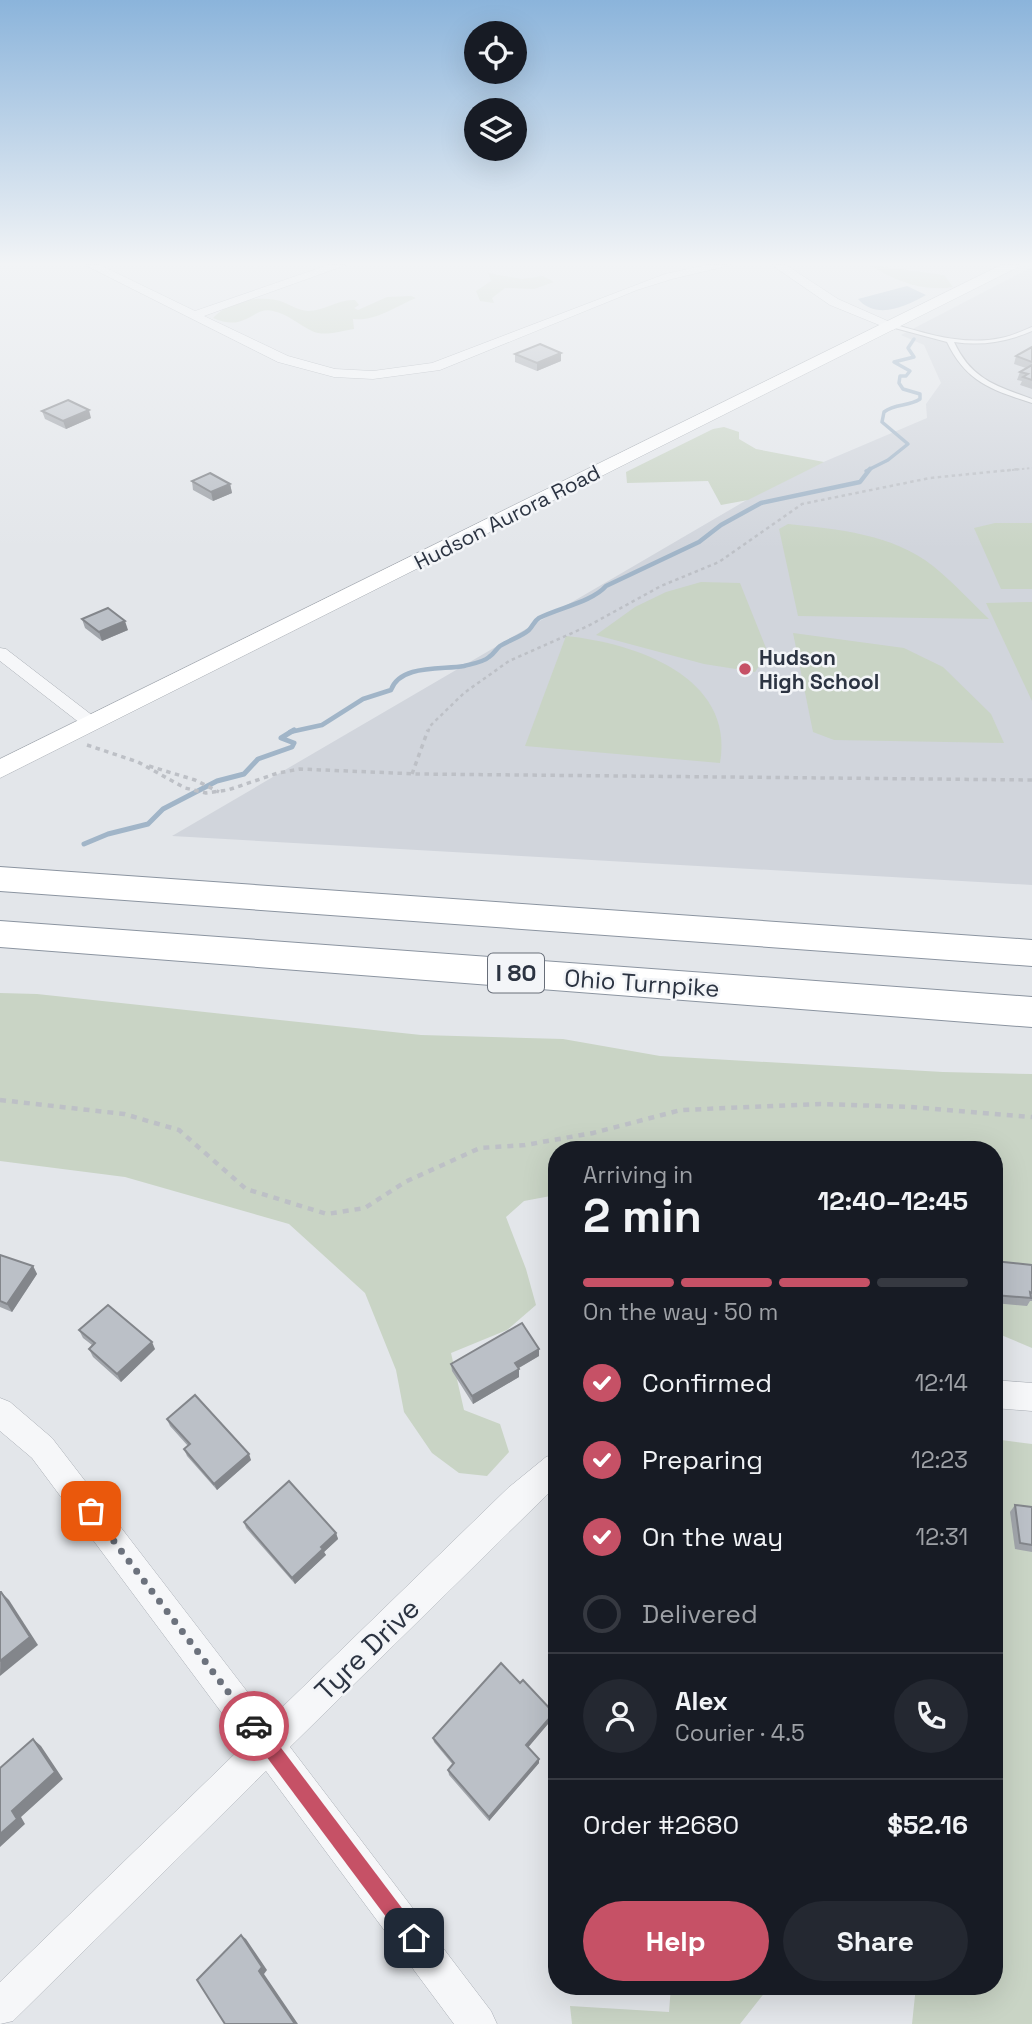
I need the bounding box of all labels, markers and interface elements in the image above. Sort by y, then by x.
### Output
map controls [464,21,527,161]
button: locate [464,21,527,84]
button: layers [464,98,527,161]
street label: Hudson Aurora Road [409,458,605,576]
place label: Hudson High School [759,644,879,695]
marker: Hudson High School [737,661,753,677]
road number: I 80 [488,954,544,992]
street label: Ohio Turnpike [563,962,721,1004]
text: Arriving in [583,1160,693,1190]
text: 12:40–12:45 [817,1184,968,1218]
text: 2 min [583,1187,702,1245]
text: On the way · 50 m [583,1297,778,1327]
icon: check [583,1364,621,1402]
text: Confirmed [642,1366,772,1400]
text: 12:14 [915,1368,968,1398]
icon: check [583,1441,621,1479]
text: Preparing [642,1443,763,1477]
text: 12:23 [911,1445,968,1475]
pin [61,1481,121,1541]
icon: bag [72,1492,110,1530]
icon: check [583,1518,621,1556]
text: On the way [642,1520,783,1554]
text: 12:31 [916,1522,968,1552]
street label: Tyre Drive [307,1590,427,1708]
text: Delivered [642,1597,758,1631]
button: person [583,1679,657,1753]
button: phone [894,1679,968,1753]
text: Alex [675,1684,728,1718]
courier [219,1691,289,1761]
icon: car [235,1707,273,1745]
text: Courier · 4.5 [675,1718,805,1748]
text: Order #2680 [583,1808,739,1842]
text: $52.16 [887,1808,968,1842]
button: Help [583,1901,769,1981]
button: Share [783,1901,968,1981]
pin [384,1908,444,1968]
icon: home [395,1919,433,1957]

